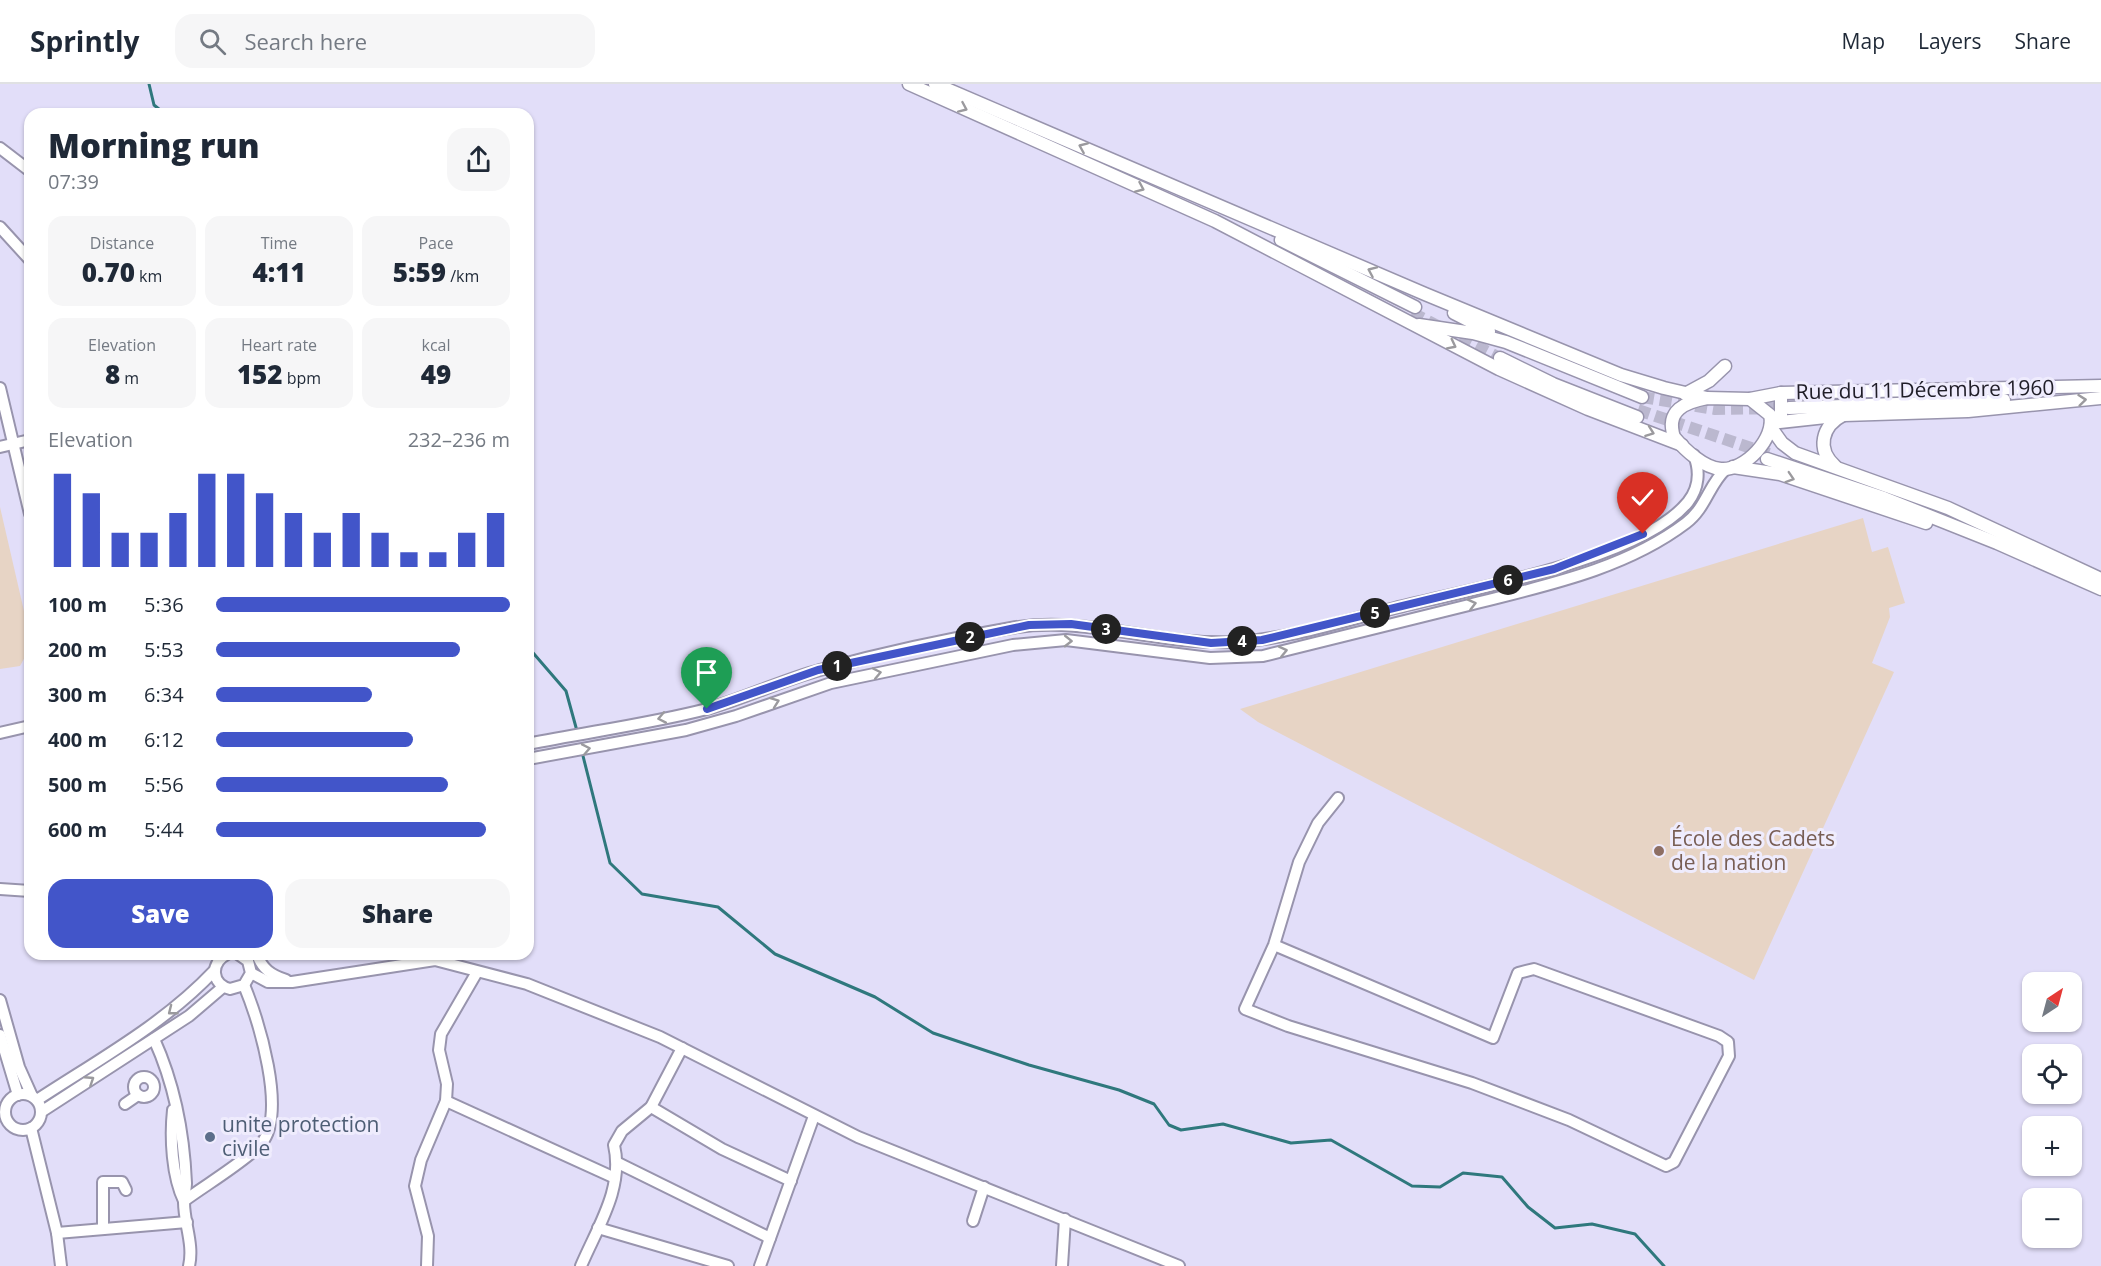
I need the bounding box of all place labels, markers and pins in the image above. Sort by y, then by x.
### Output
pin [1617,472,1668,534]
pin: 6 [1493,565,1523,595]
pin: 5 [1360,598,1390,628]
pin: 3 [1091,614,1121,644]
pin: 2 [955,622,985,652]
pin: 4 [1227,626,1257,656]
pin [681,647,732,709]
pin: 1 [822,651,852,681]
place label: École des Cadets de la nation [1671,824,1835,876]
marker: École des Cadets de la nation [1652,844,1666,858]
place label: unite protection civile [222,1110,380,1162]
marker: unite protection civile [203,1130,217,1144]

